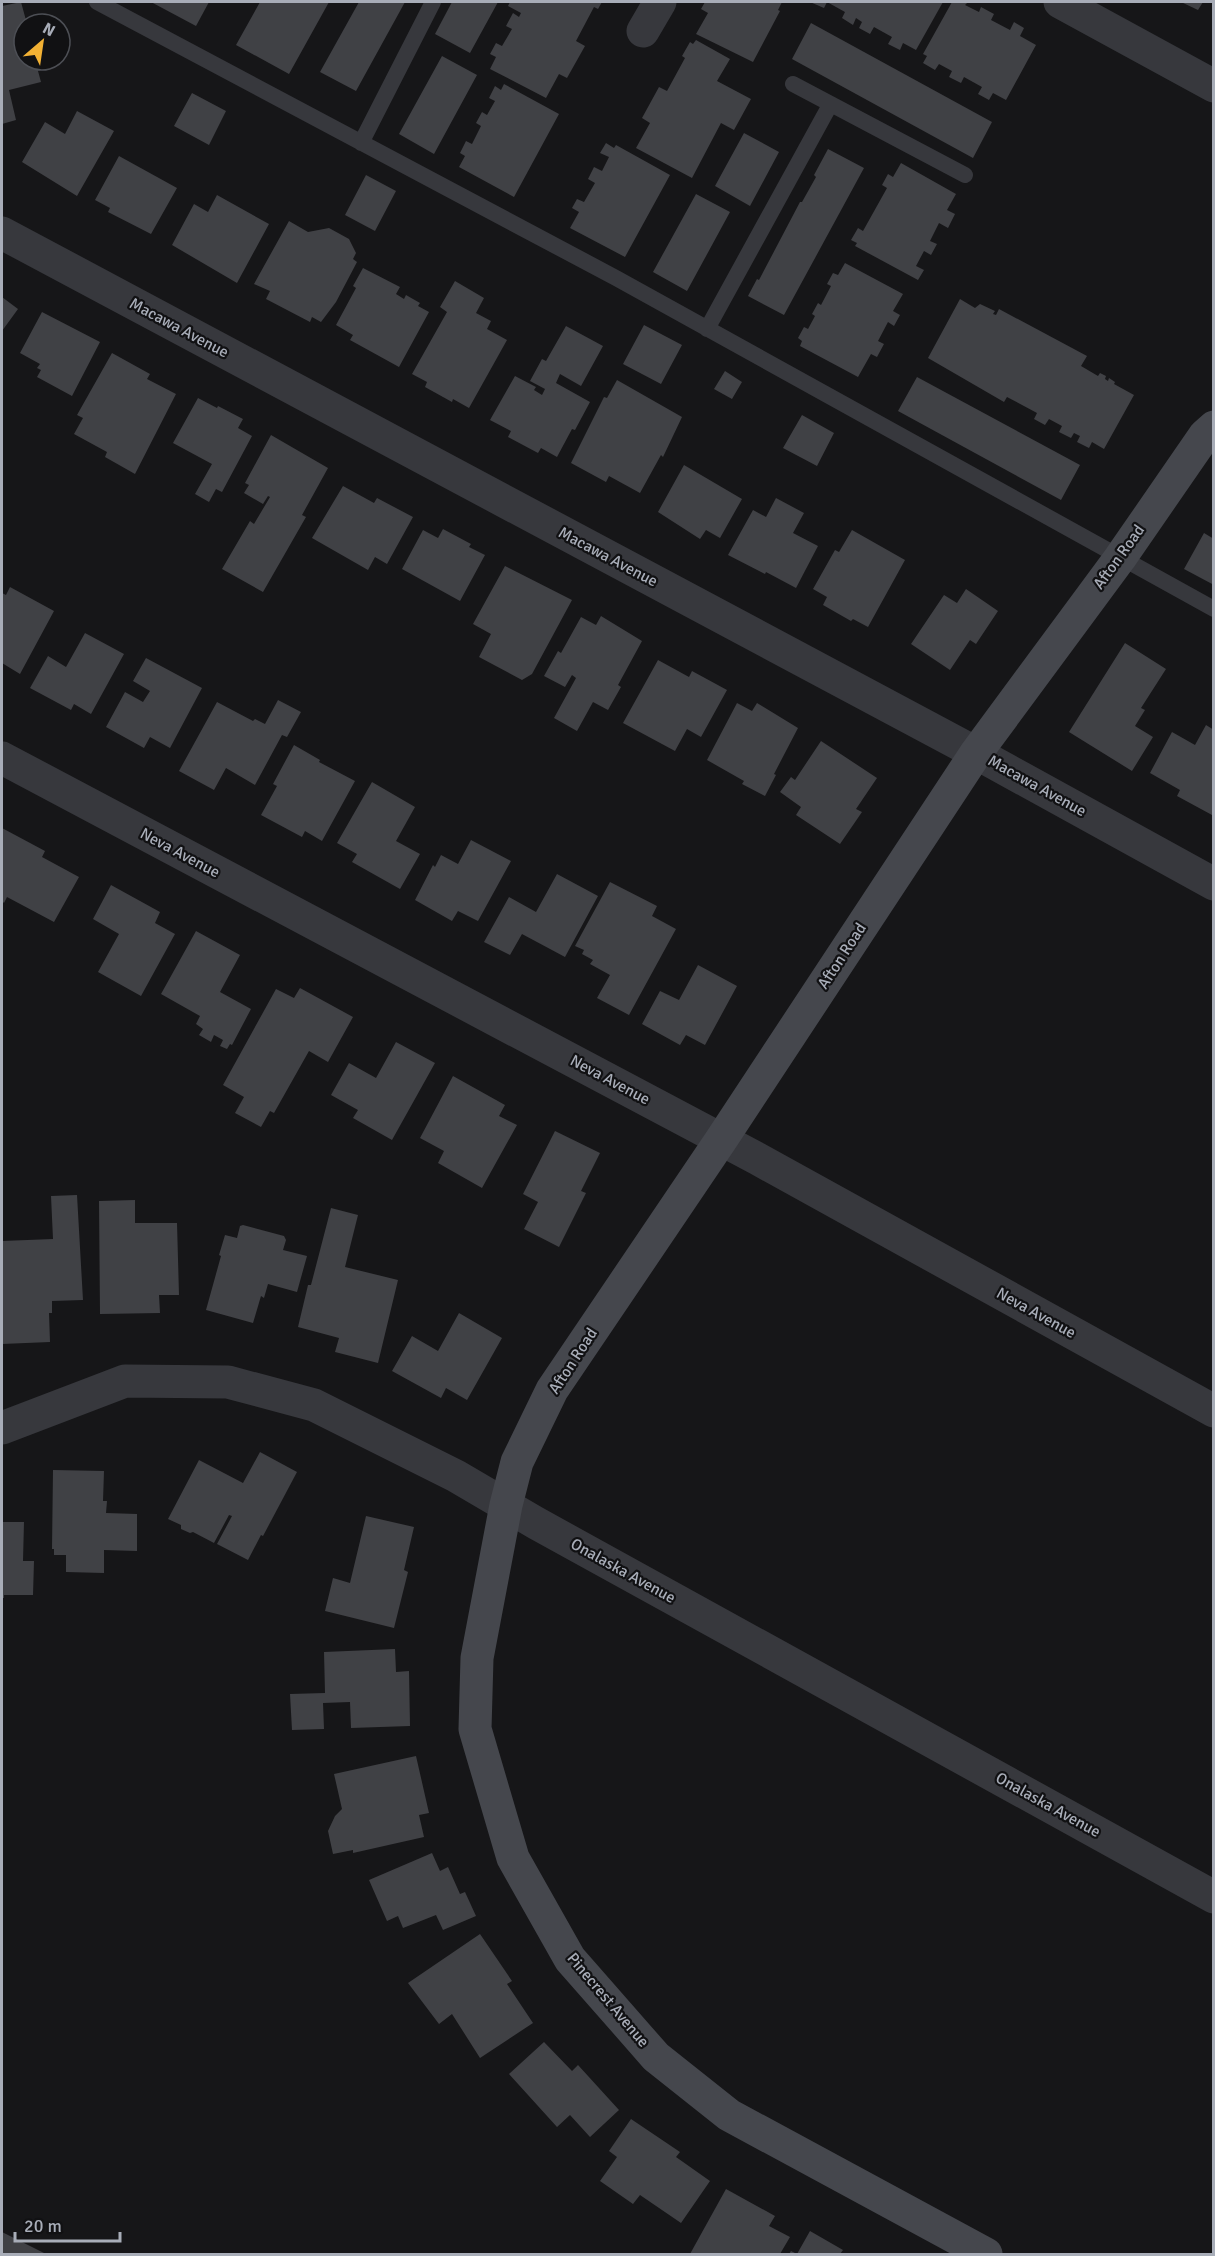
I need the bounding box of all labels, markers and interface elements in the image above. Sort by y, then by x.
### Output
north arrow [12,12,72,72]
text: N [39,18,59,41]
street label: Macawa Avenue [126,293,232,363]
street label: Afton Road [1089,521,1149,593]
street label: Macawa Avenue [555,522,661,592]
street label: Macawa Avenue [984,751,1090,821]
street label: Neva Avenue [137,824,223,882]
street label: Afton Road [813,919,871,993]
street label: Neva Avenue [567,1051,653,1109]
street label: Neva Avenue [993,1283,1079,1343]
street label: Afton Road [544,1324,602,1398]
street label: Onalaska Avenue [567,1534,679,1608]
street label: Onalaska Avenue [992,1768,1104,1842]
street label: Pinecrest Avenue [563,1949,653,2051]
scale bar [15,2205,120,2243]
text: 20 m [24,2215,62,2237]

